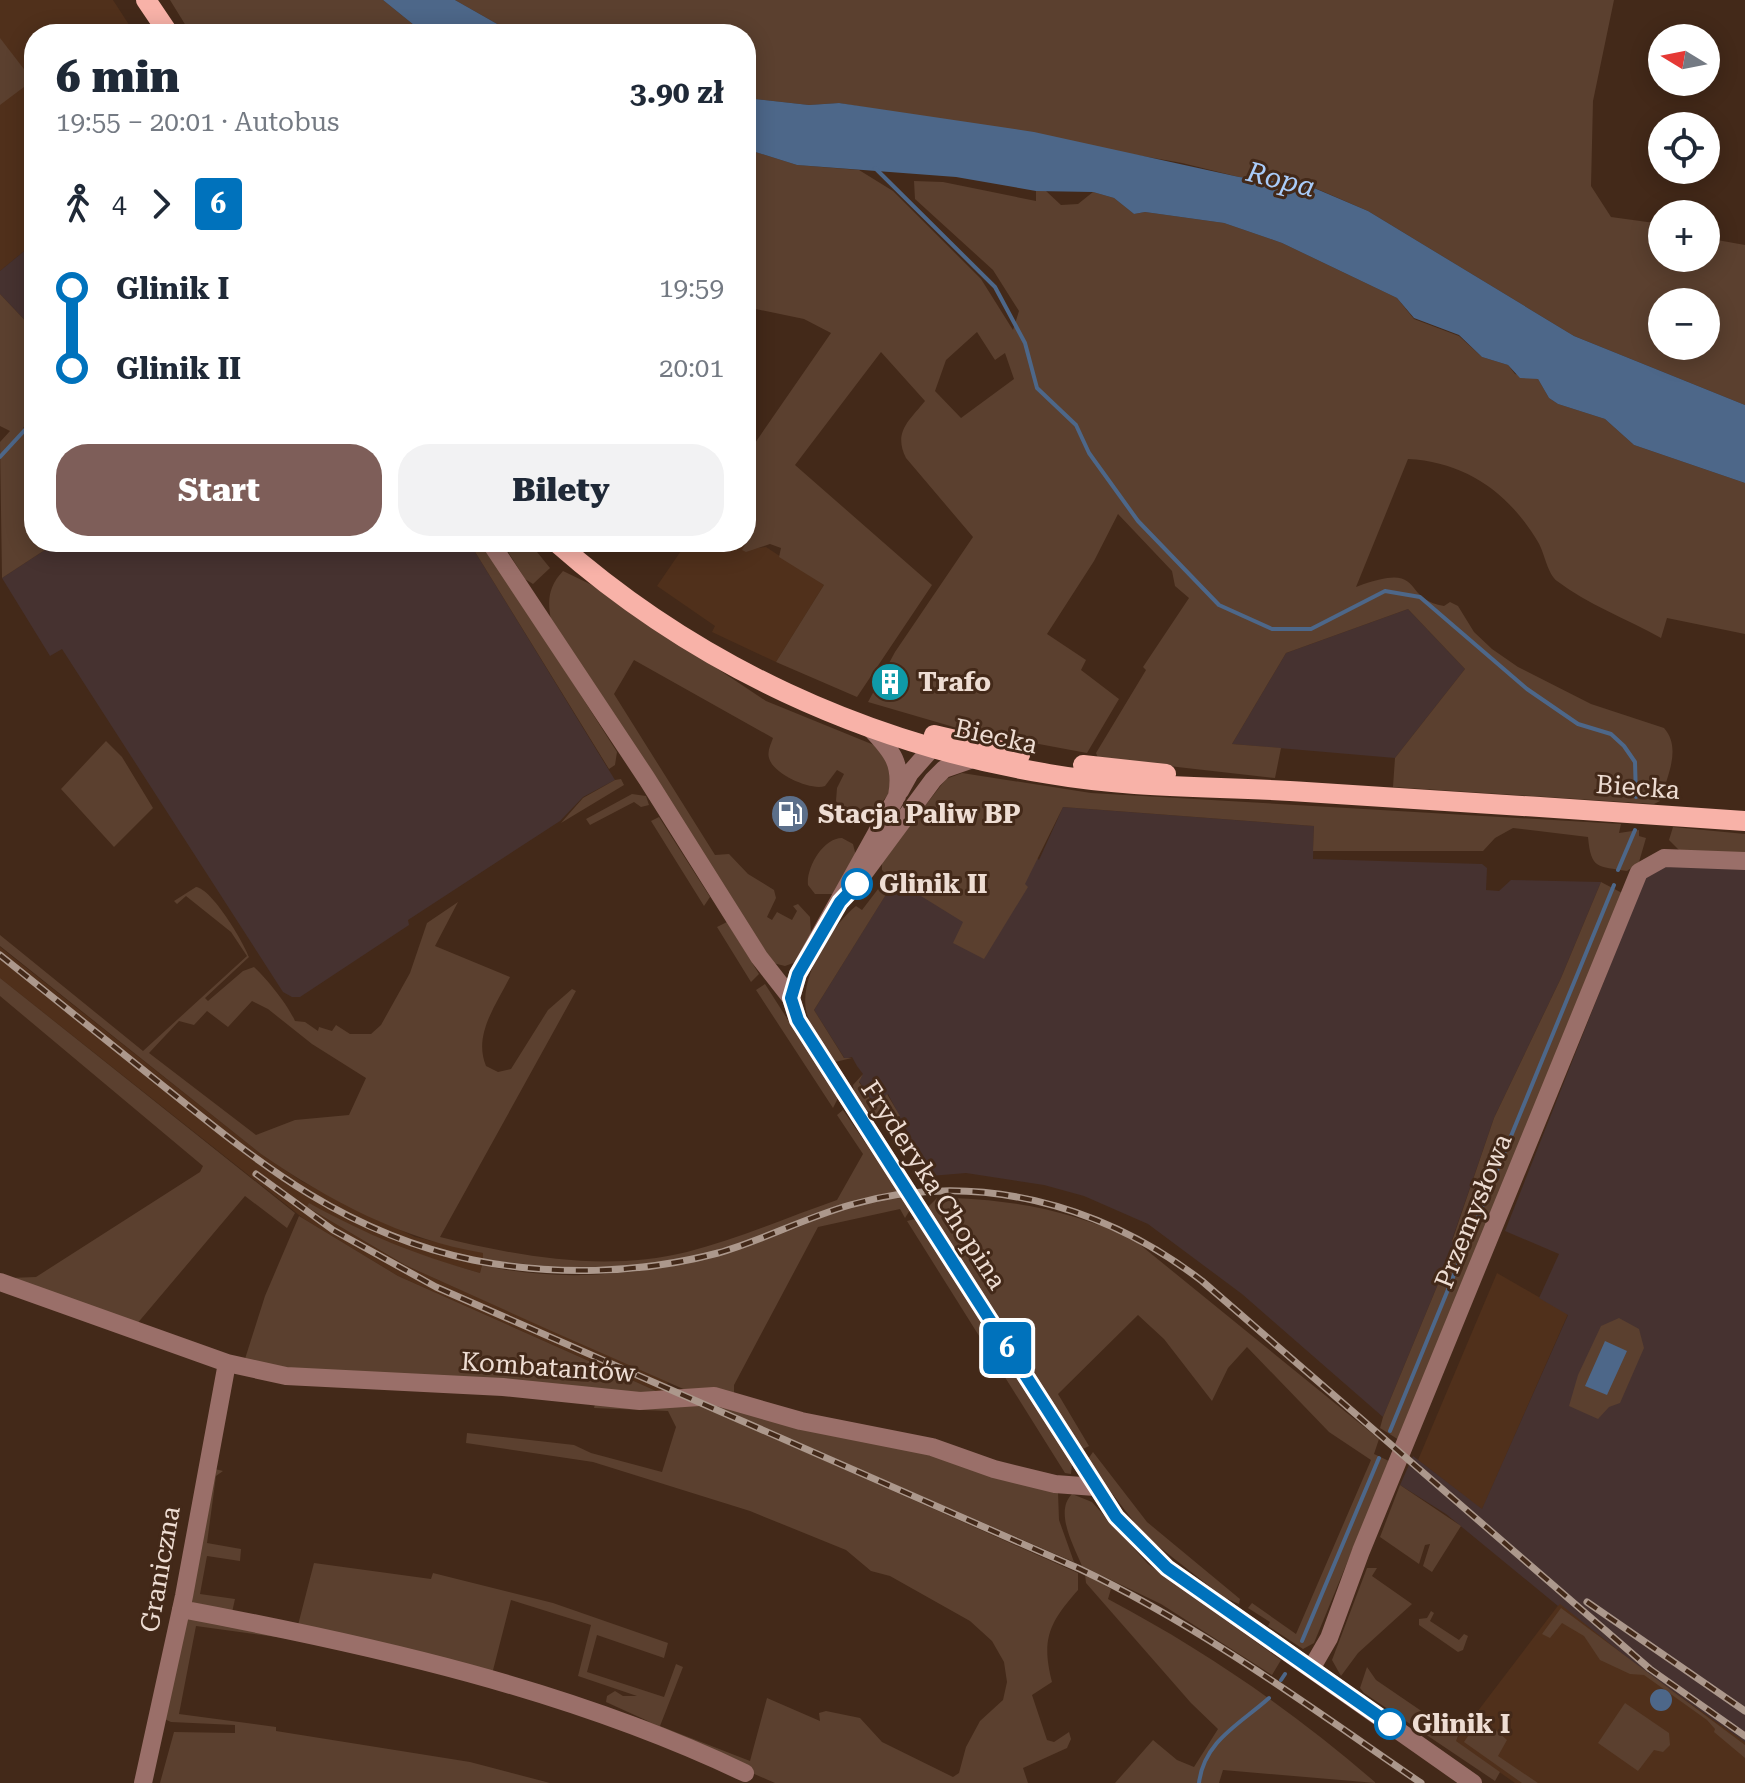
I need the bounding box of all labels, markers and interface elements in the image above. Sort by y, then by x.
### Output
north arrow [1648,24,1720,96]
map controls [1648,24,1720,360]
text: 6 min [56,51,180,103]
text: 3.90 zł [630,75,724,110]
text: 19:55 – 20:01 · Autobus [56,107,339,137]
button: locate [1648,112,1720,184]
water label: Ropa [1242,155,1319,204]
icon: walk [56,182,100,226]
icon: forward [139,182,183,226]
text: 6 [211,187,226,220]
text: 4 [112,189,127,219]
button: + [1648,200,1720,272]
text: Glinik I [116,271,229,306]
text: 19:59 [659,273,724,303]
button: − [1648,288,1720,360]
text: Glinik II [116,351,241,386]
text: 20:01 [659,353,724,383]
button: Start [56,444,382,536]
button: Bilety [398,444,724,536]
building icon: Trafo [869,661,911,703]
place label: Trafo [918,667,991,697]
street label: Biecka [952,713,1040,759]
street label: Biecka [1595,769,1681,805]
fuel station icon: Stacja Paliw BP [769,793,811,835]
place label: Stacja Paliw BP [818,799,1021,829]
marker: Glinik II [842,869,872,899]
place label: Glinik II [879,869,988,899]
street label: Fryderyka Chopina [855,1075,1013,1295]
street label: Przemysłowa [1428,1129,1518,1293]
line badge: 6 [981,1322,1033,1374]
text: 6 [999,1331,1015,1364]
street label: Kombatantów [460,1346,637,1388]
street label: Graniczna [134,1504,186,1634]
marker: Glinik I [1375,1709,1405,1739]
place label: Glinik I [1412,1709,1510,1739]

